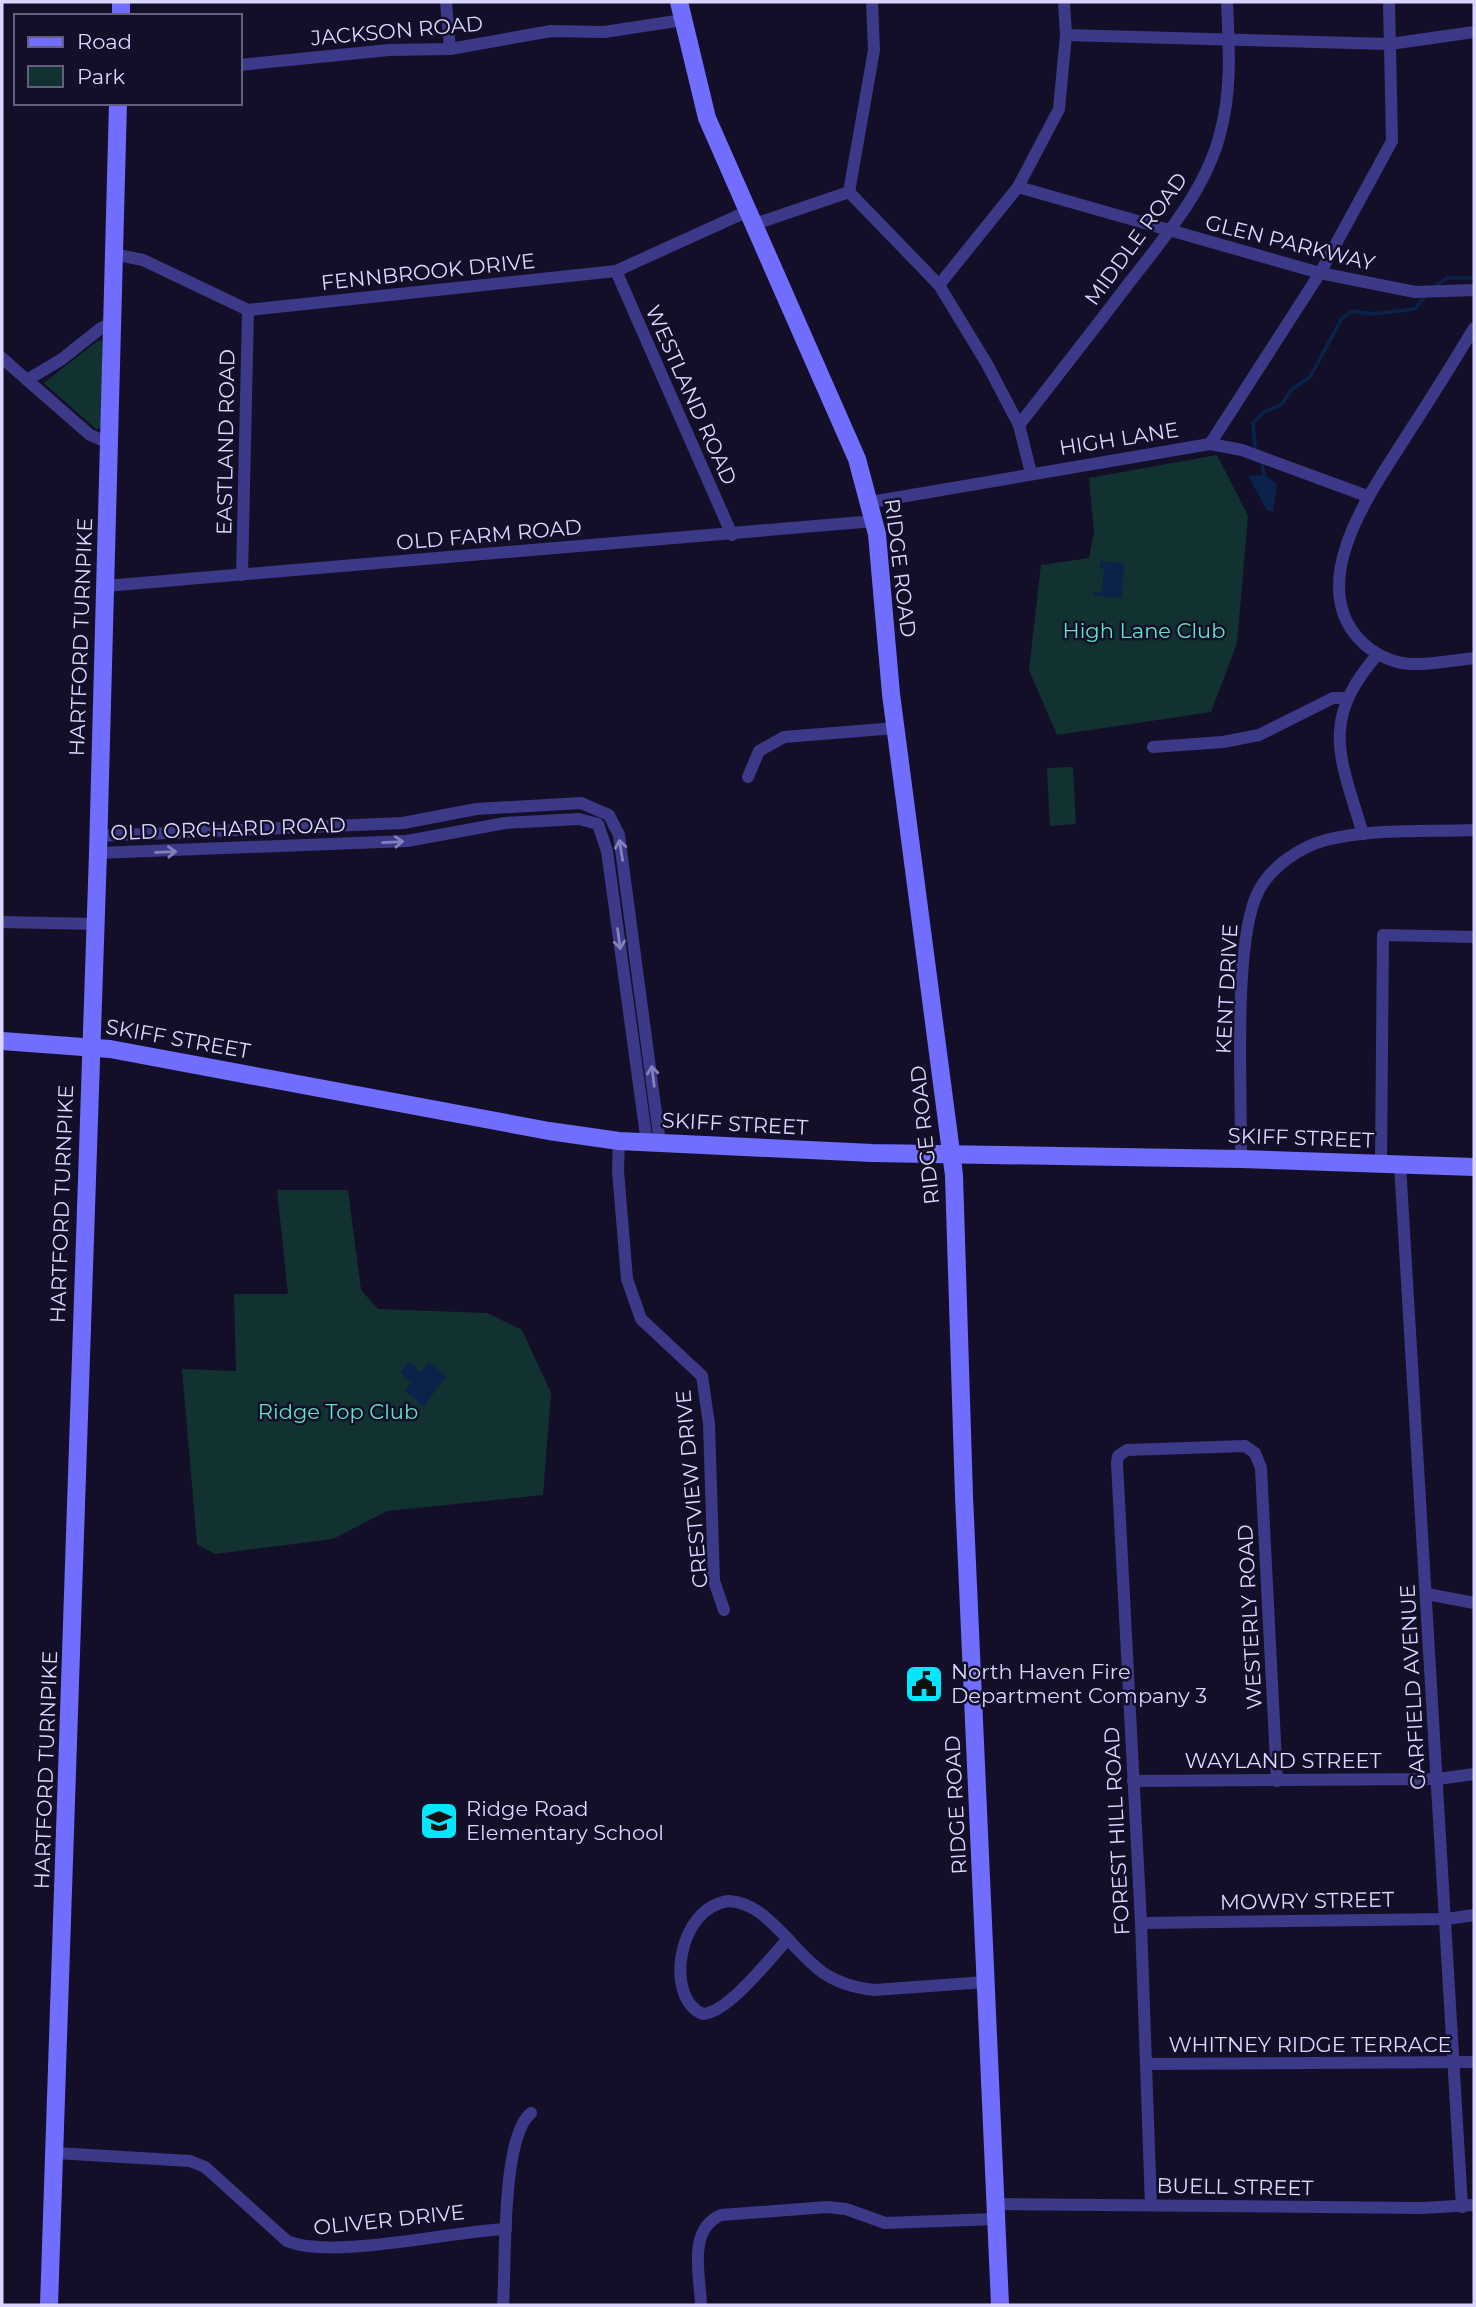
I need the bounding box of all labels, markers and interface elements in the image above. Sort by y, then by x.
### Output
street label: JACKSON ROAD [309,11,484,51]
legend [14,14,242,105]
text: Road [77,29,132,54]
text: Park [77,64,125,89]
street label: MIDDLE ROAD [1079,167,1192,310]
street label: GLEN PARKWAY [1203,209,1378,276]
street label: FENNBROOK DRIVE [320,248,536,295]
street label: WESTLAND ROAD [641,301,742,489]
street label: EASTLAND ROAD [211,349,240,535]
street label: HIGH LANE [1057,417,1181,460]
street label: RIDGE ROAD [880,497,921,639]
street label: OLD FARM ROAD [395,514,583,555]
street label: HARTFORD TURNPIKE [64,517,97,757]
park label: High Lane Club [1063,618,1225,643]
street label: OLD ORCHARD ROAD [110,812,346,845]
one-way arrow [382,835,405,848]
one-way arrow [615,839,628,862]
one-way arrow [154,845,177,858]
street label: KENT DRIVE [1211,923,1242,1055]
one-way arrow [613,927,626,950]
street label: SKIFF STREET [104,1013,252,1064]
street label: RIDGE ROAD [905,1064,944,1206]
one-way arrow [646,1065,659,1088]
street label: HARTFORD TURNPIKE [45,1084,78,1324]
street label: SKIFF STREET [661,1107,809,1140]
street label: SKIFF STREET [1227,1122,1375,1153]
street label: CRESTVIEW DRIVE [670,1389,713,1589]
park label: Ridge Top Club [258,1399,418,1424]
street label: WESTERLY ROAD [1232,1524,1267,1710]
street label: GARFIELD AVENUE [1395,1584,1430,1790]
street label: HARTFORD TURNPIKE [29,1650,62,1890]
place label: North Haven Fire Department Company 3 [951,1659,1207,1708]
public building icon: North Haven Fire Department Company 3 [903,1663,945,1705]
street label: FOREST HILL ROAD [1099,1726,1134,1936]
street label: RIDGE ROAD [939,1735,972,1875]
street label: WAYLAND STREET [1184,1748,1382,1773]
place label: Ridge Road Elementary School [466,1796,664,1845]
school or university icon: Ridge Road Elementary School [418,1800,460,1842]
street label: MOWRY STREET [1220,1886,1394,1915]
street label: WHITNEY RIDGE TERRACE [1168,2032,1452,2057]
street label: BUELL STREET [1156,2173,1314,2200]
street label: OLIVER DRIVE [312,2199,466,2240]

